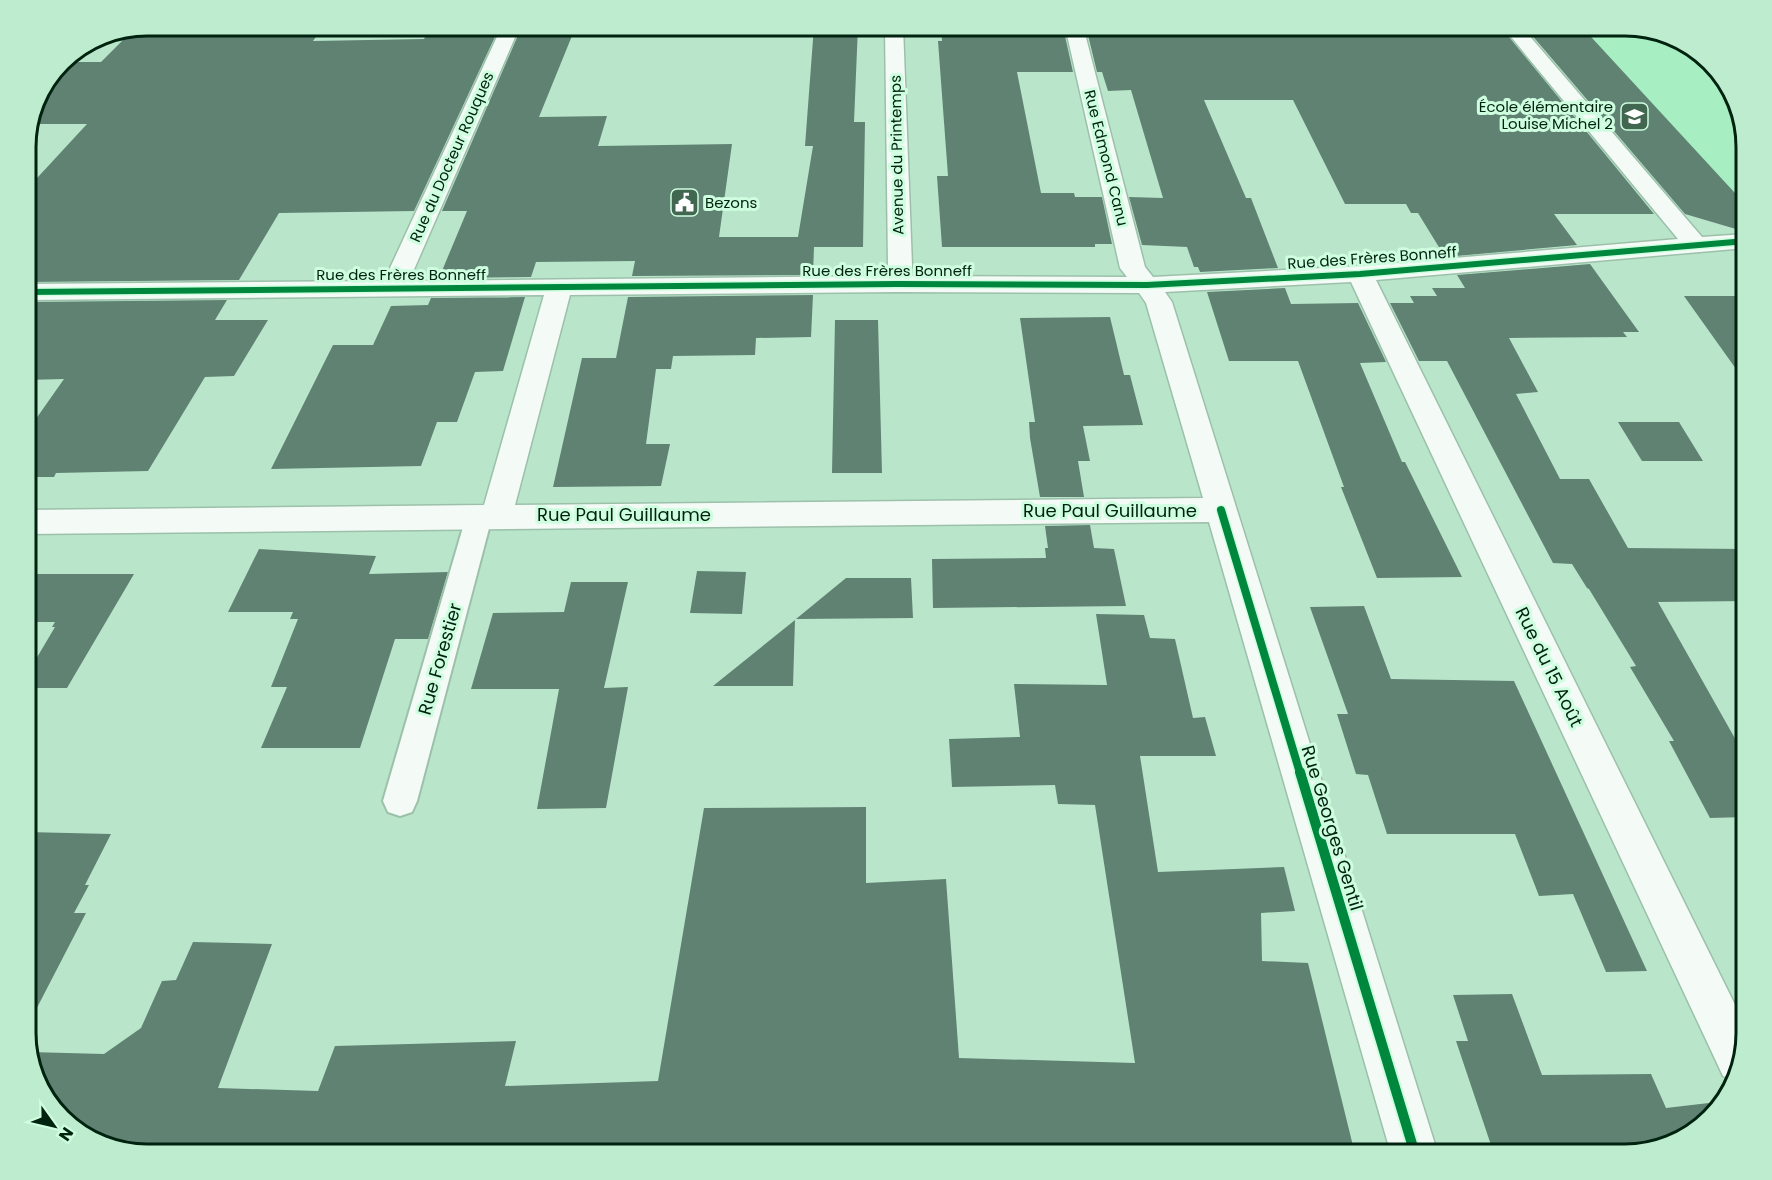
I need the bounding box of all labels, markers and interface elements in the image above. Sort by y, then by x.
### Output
street label: Rue du Docteur Rouques [404,68,499,245]
street label: Avenue du Printemps [885,75,908,235]
street label: Rue Edmond Canu [1079,88,1134,228]
place label: École élémentaire Louise Michel 2 [1479,96,1613,134]
school or university icon: École élémentaire Louise Michel 2 [1618,100,1650,132]
public building icon: Bezons [668,187,700,219]
place label: Bezons [705,192,758,213]
street label: Rue des Frères Bonneff [1287,241,1457,274]
street label: Rue des Frères Bonneff [802,260,972,281]
street label: Rue des Frères Bonneff [316,264,486,285]
street label: Rue Paul Guillaume [1023,498,1197,523]
street label: Rue Paul Guillaume [537,502,711,527]
street label: Rue Forestier [412,600,467,718]
street label: Rue du 15 Août [1510,603,1589,731]
street label: Rue Georges Gentil [1295,742,1369,913]
north arrow [24,1096,84,1156]
text: N [53,1123,79,1146]

